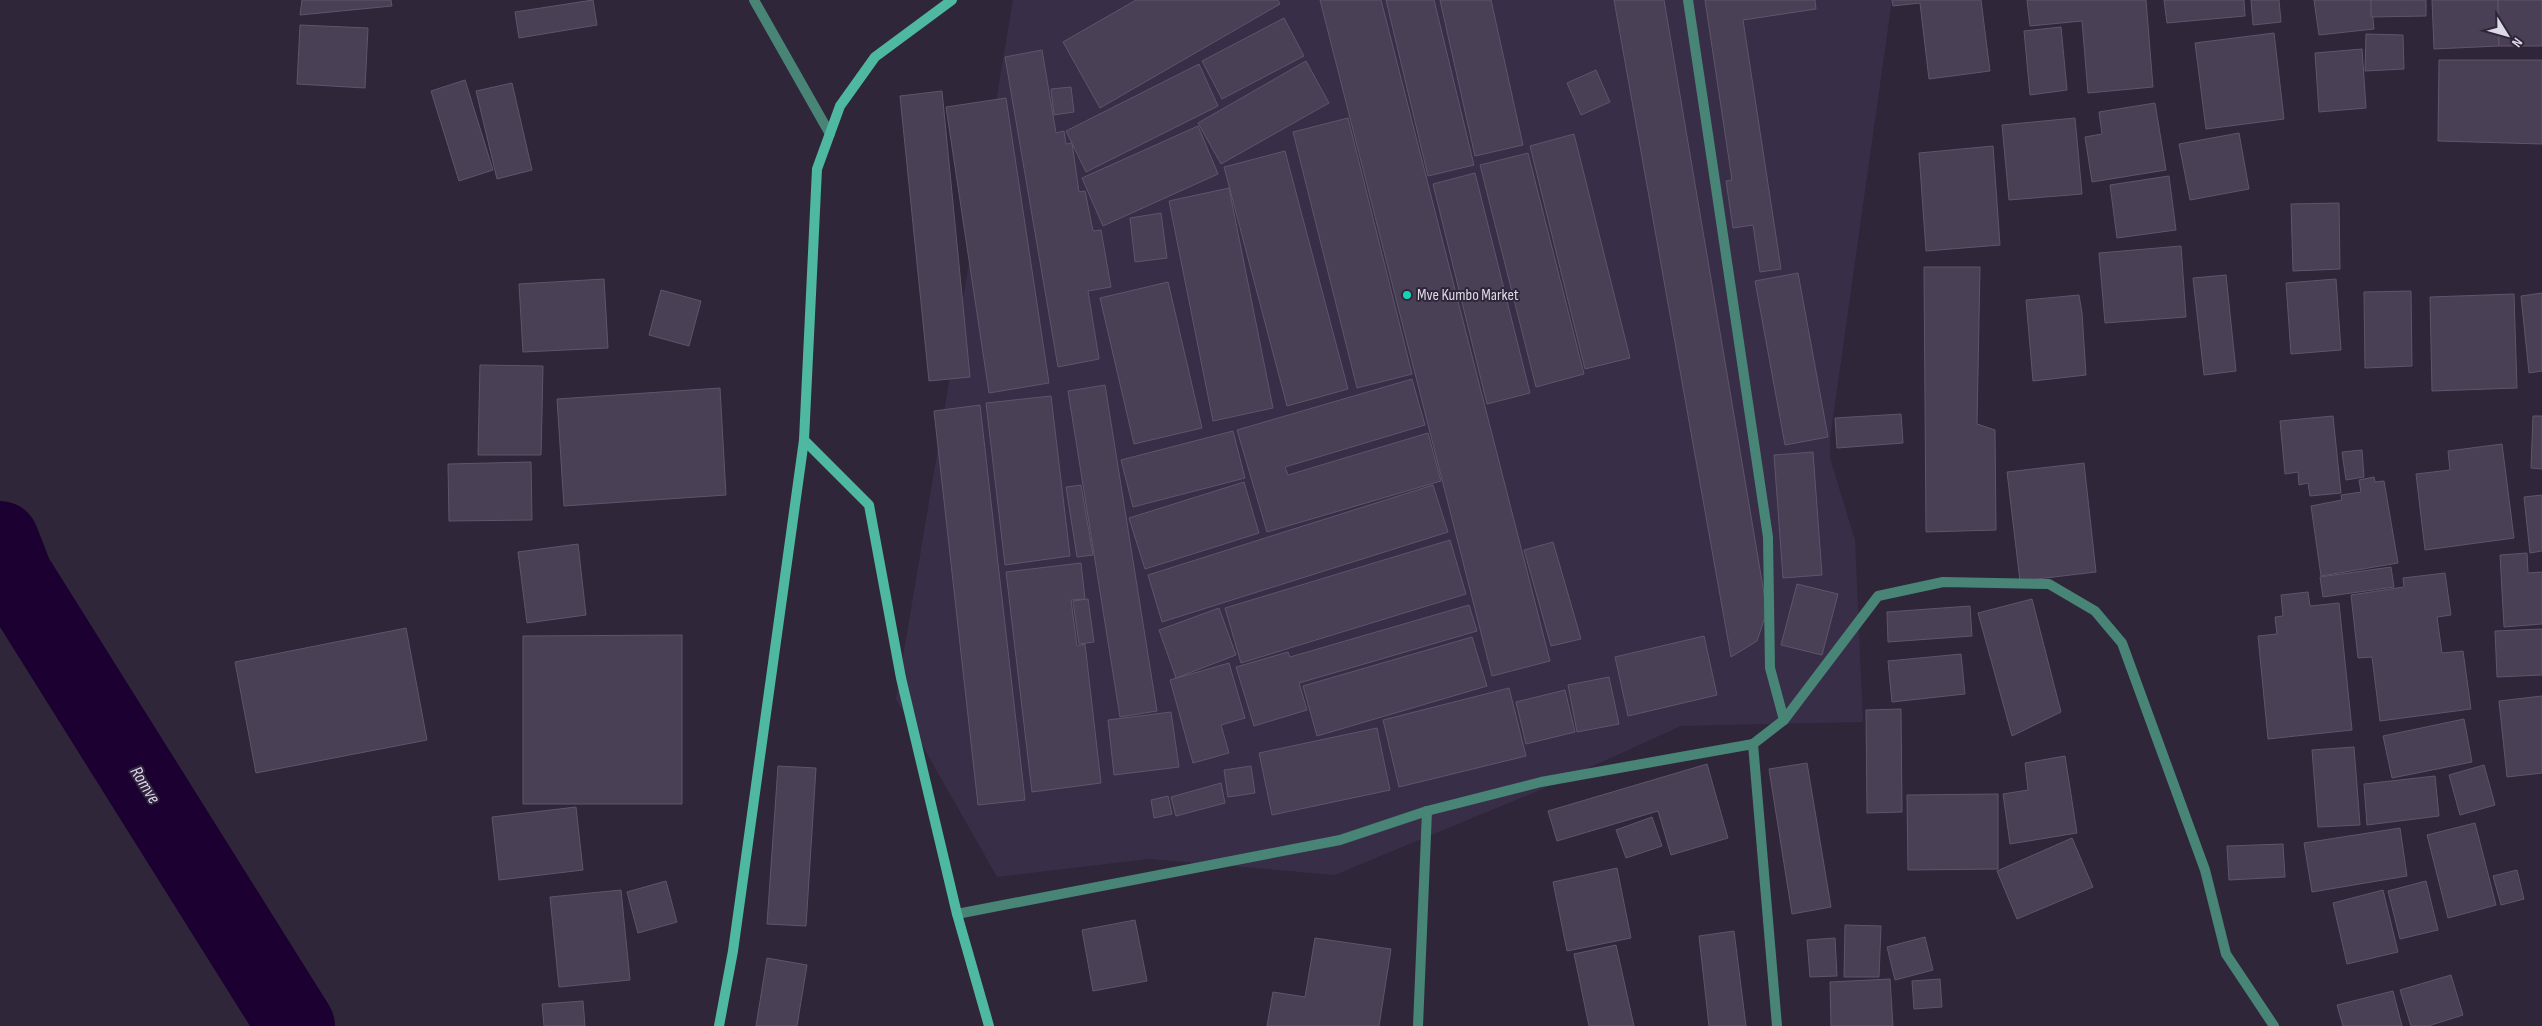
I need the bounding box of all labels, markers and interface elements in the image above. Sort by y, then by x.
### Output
north arrow [2482,10,2532,60]
text: N [2508,34,2526,51]
place label: Mve Kumbo Market [1417,286,1519,305]
marker: Mve Kumbo Market [1401,289,1413,301]
water label: Romve [125,762,165,808]

